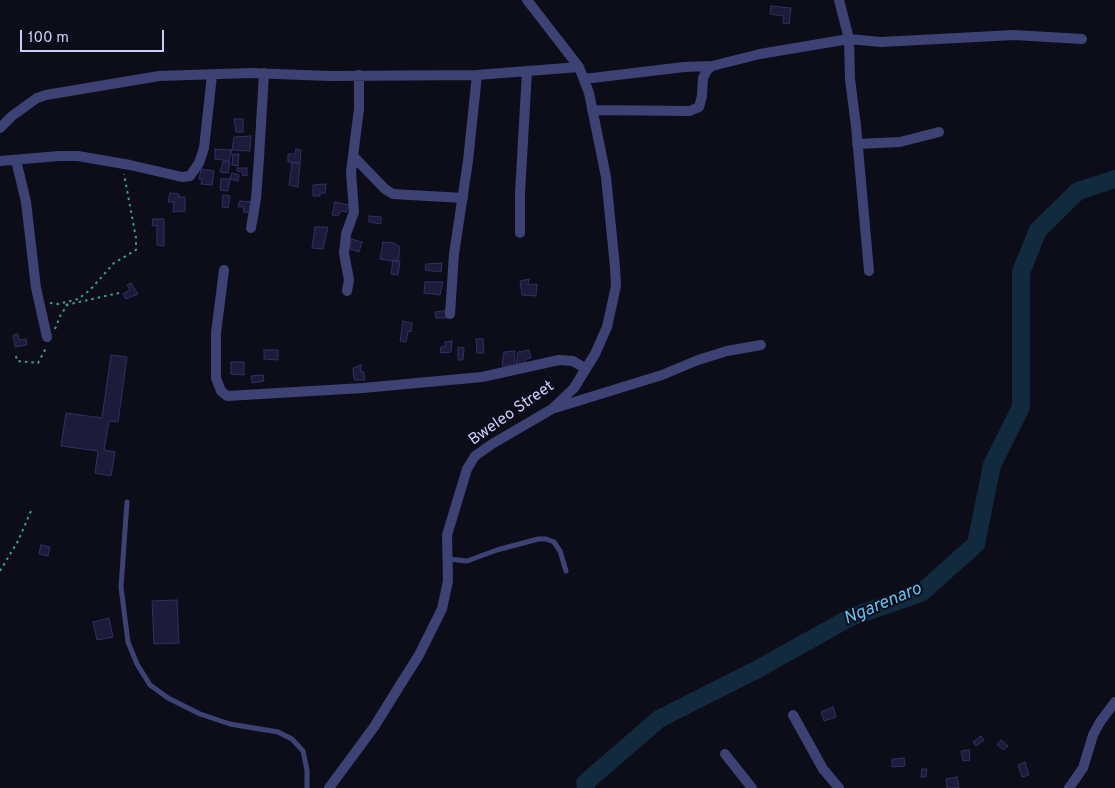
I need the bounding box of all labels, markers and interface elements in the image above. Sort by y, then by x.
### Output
scale bar [22,20,166,52]
text: 100 m [28,29,69,48]
street label: Bweleo Street [466,378,558,450]
water label: Ngarenaro [841,579,925,631]

